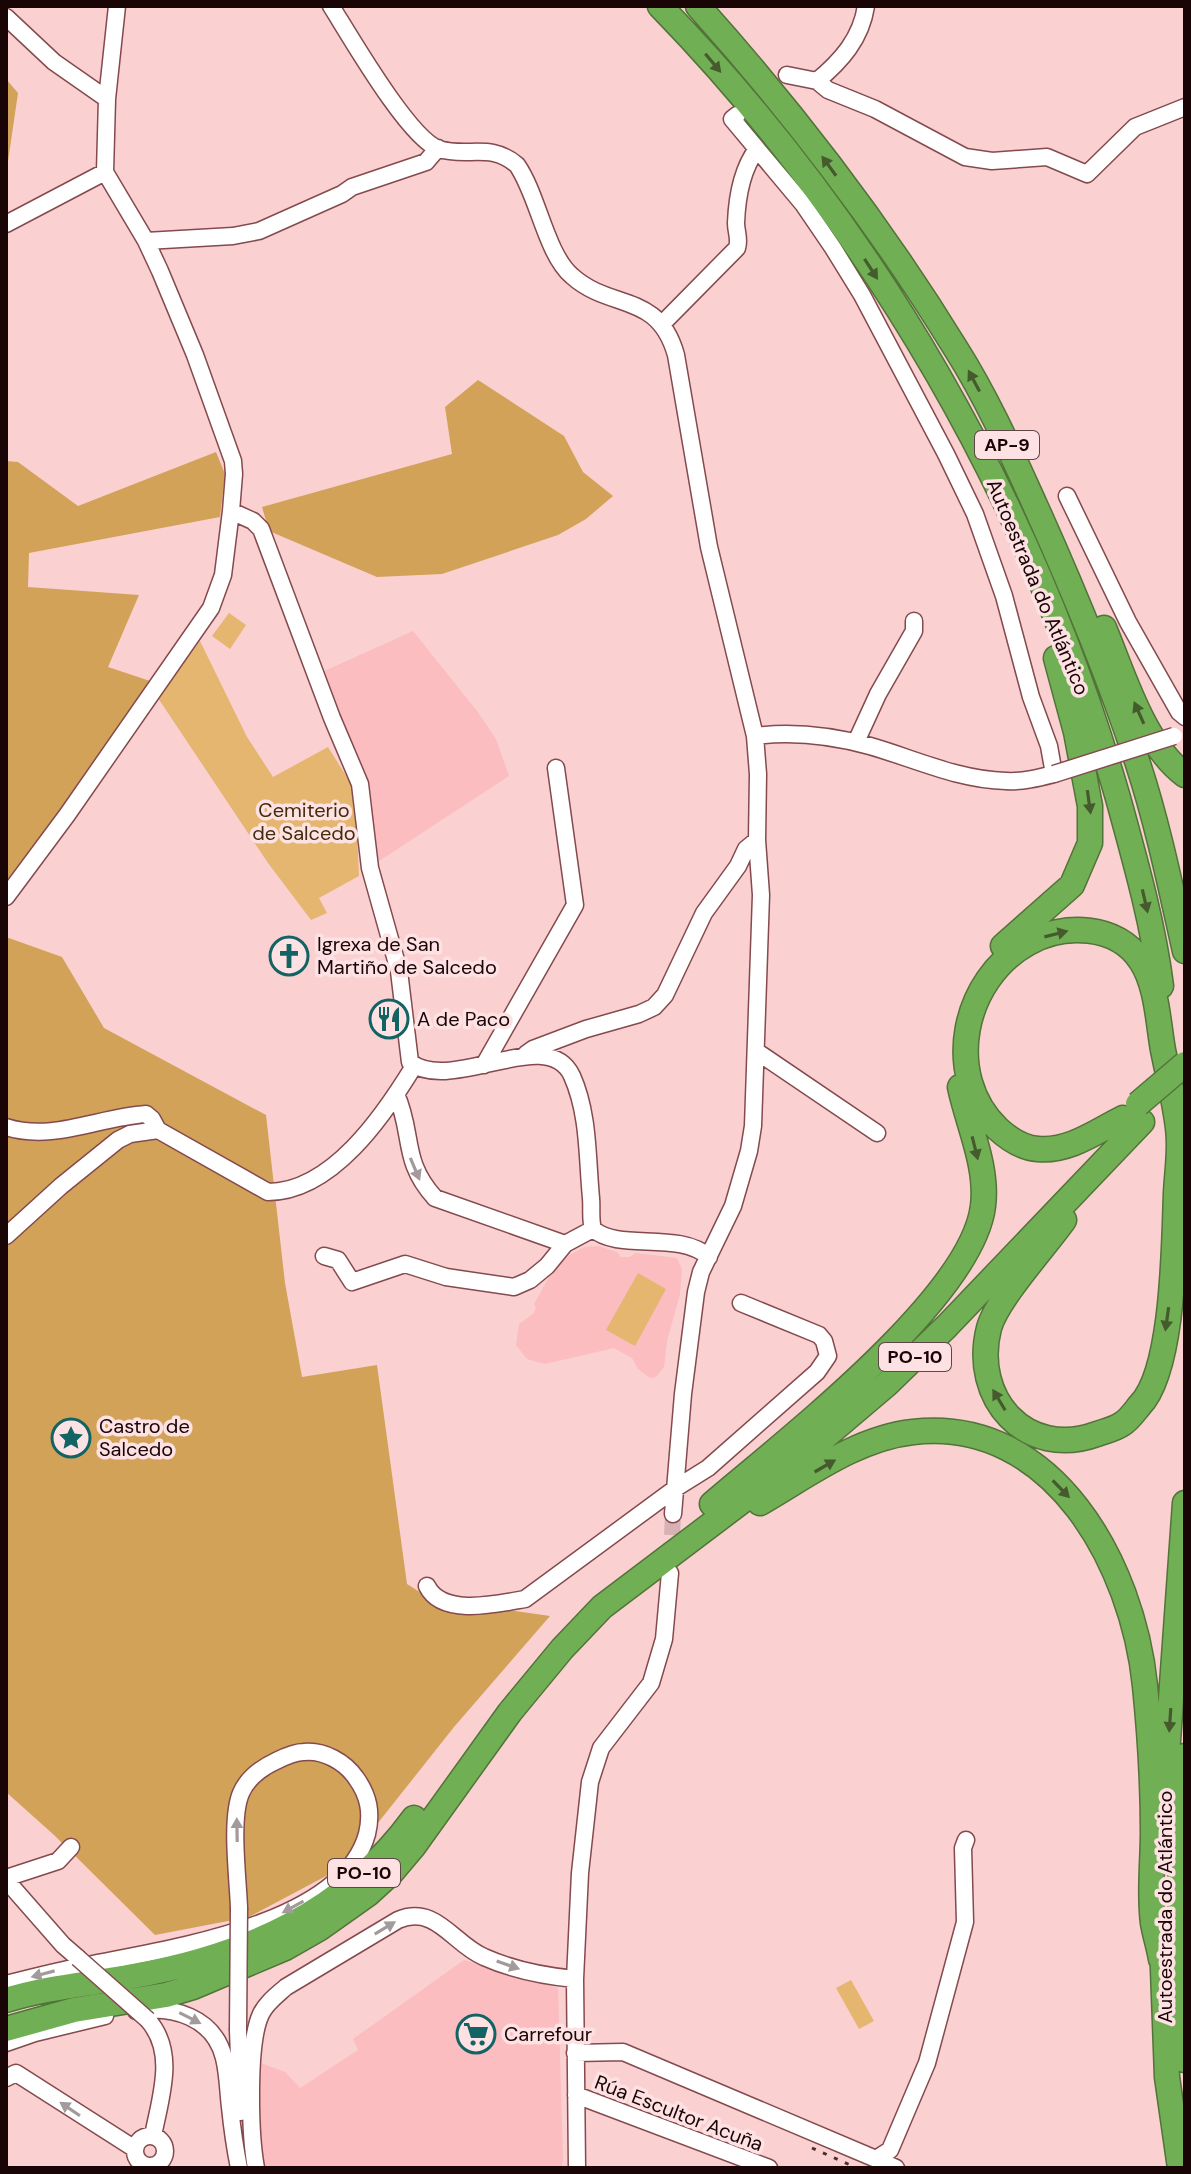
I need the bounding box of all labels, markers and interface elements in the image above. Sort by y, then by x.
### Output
one-way arrow [704,53,721,73]
one-way arrow [821,155,837,177]
one-way arrow [864,258,878,280]
one-way arrow [968,370,981,393]
road number: AP-9 [975,431,1039,459]
street label: Autoestrada do Atlántico [981,475,1095,699]
one-way arrow [1132,701,1146,725]
one-way arrow [1083,790,1096,815]
park label: Cemiterio de Salcedo [252,797,356,846]
one-way arrow [1139,889,1152,914]
one-way arrow [1043,927,1068,939]
place label: Igrexa de San Martiño de Salcedo [317,931,497,980]
church icon: Igrexa de San Martiño de Salcedo [268,935,310,977]
restaurant icon: A de Paco [368,998,410,1040]
place label: A de Paco [417,1006,510,1032]
one-way arrow [970,1136,982,1161]
one-way arrow [409,1157,422,1181]
one-way arrow [1160,1307,1173,1332]
road number: PO-10 [879,1343,951,1371]
one-way arrow [992,1389,1007,1412]
place label: Castro de Salcedo [99,1413,190,1462]
place icon: Castro de Salcedo [50,1417,92,1459]
one-way arrow [814,1459,836,1473]
one-way arrow [1052,1479,1070,1498]
one-way arrow [1163,1708,1176,1733]
street label: Autoestrada do Atlántico [1152,1791,1178,2023]
one-way arrow [230,1817,243,1842]
road number: PO-10 [328,1859,400,1887]
one-way arrow [282,1900,304,1914]
one-way arrow [374,1921,396,1935]
one-way arrow [496,1960,520,1972]
one-way arrow [30,1969,55,1981]
one-way arrow [178,2011,201,2024]
supermarket icon: Carrefour [455,2013,497,2055]
place label: Carrefour [504,2021,592,2047]
street label: Rúa Escultor Acuña [591,2069,767,2157]
one-way arrow [59,2103,81,2117]

